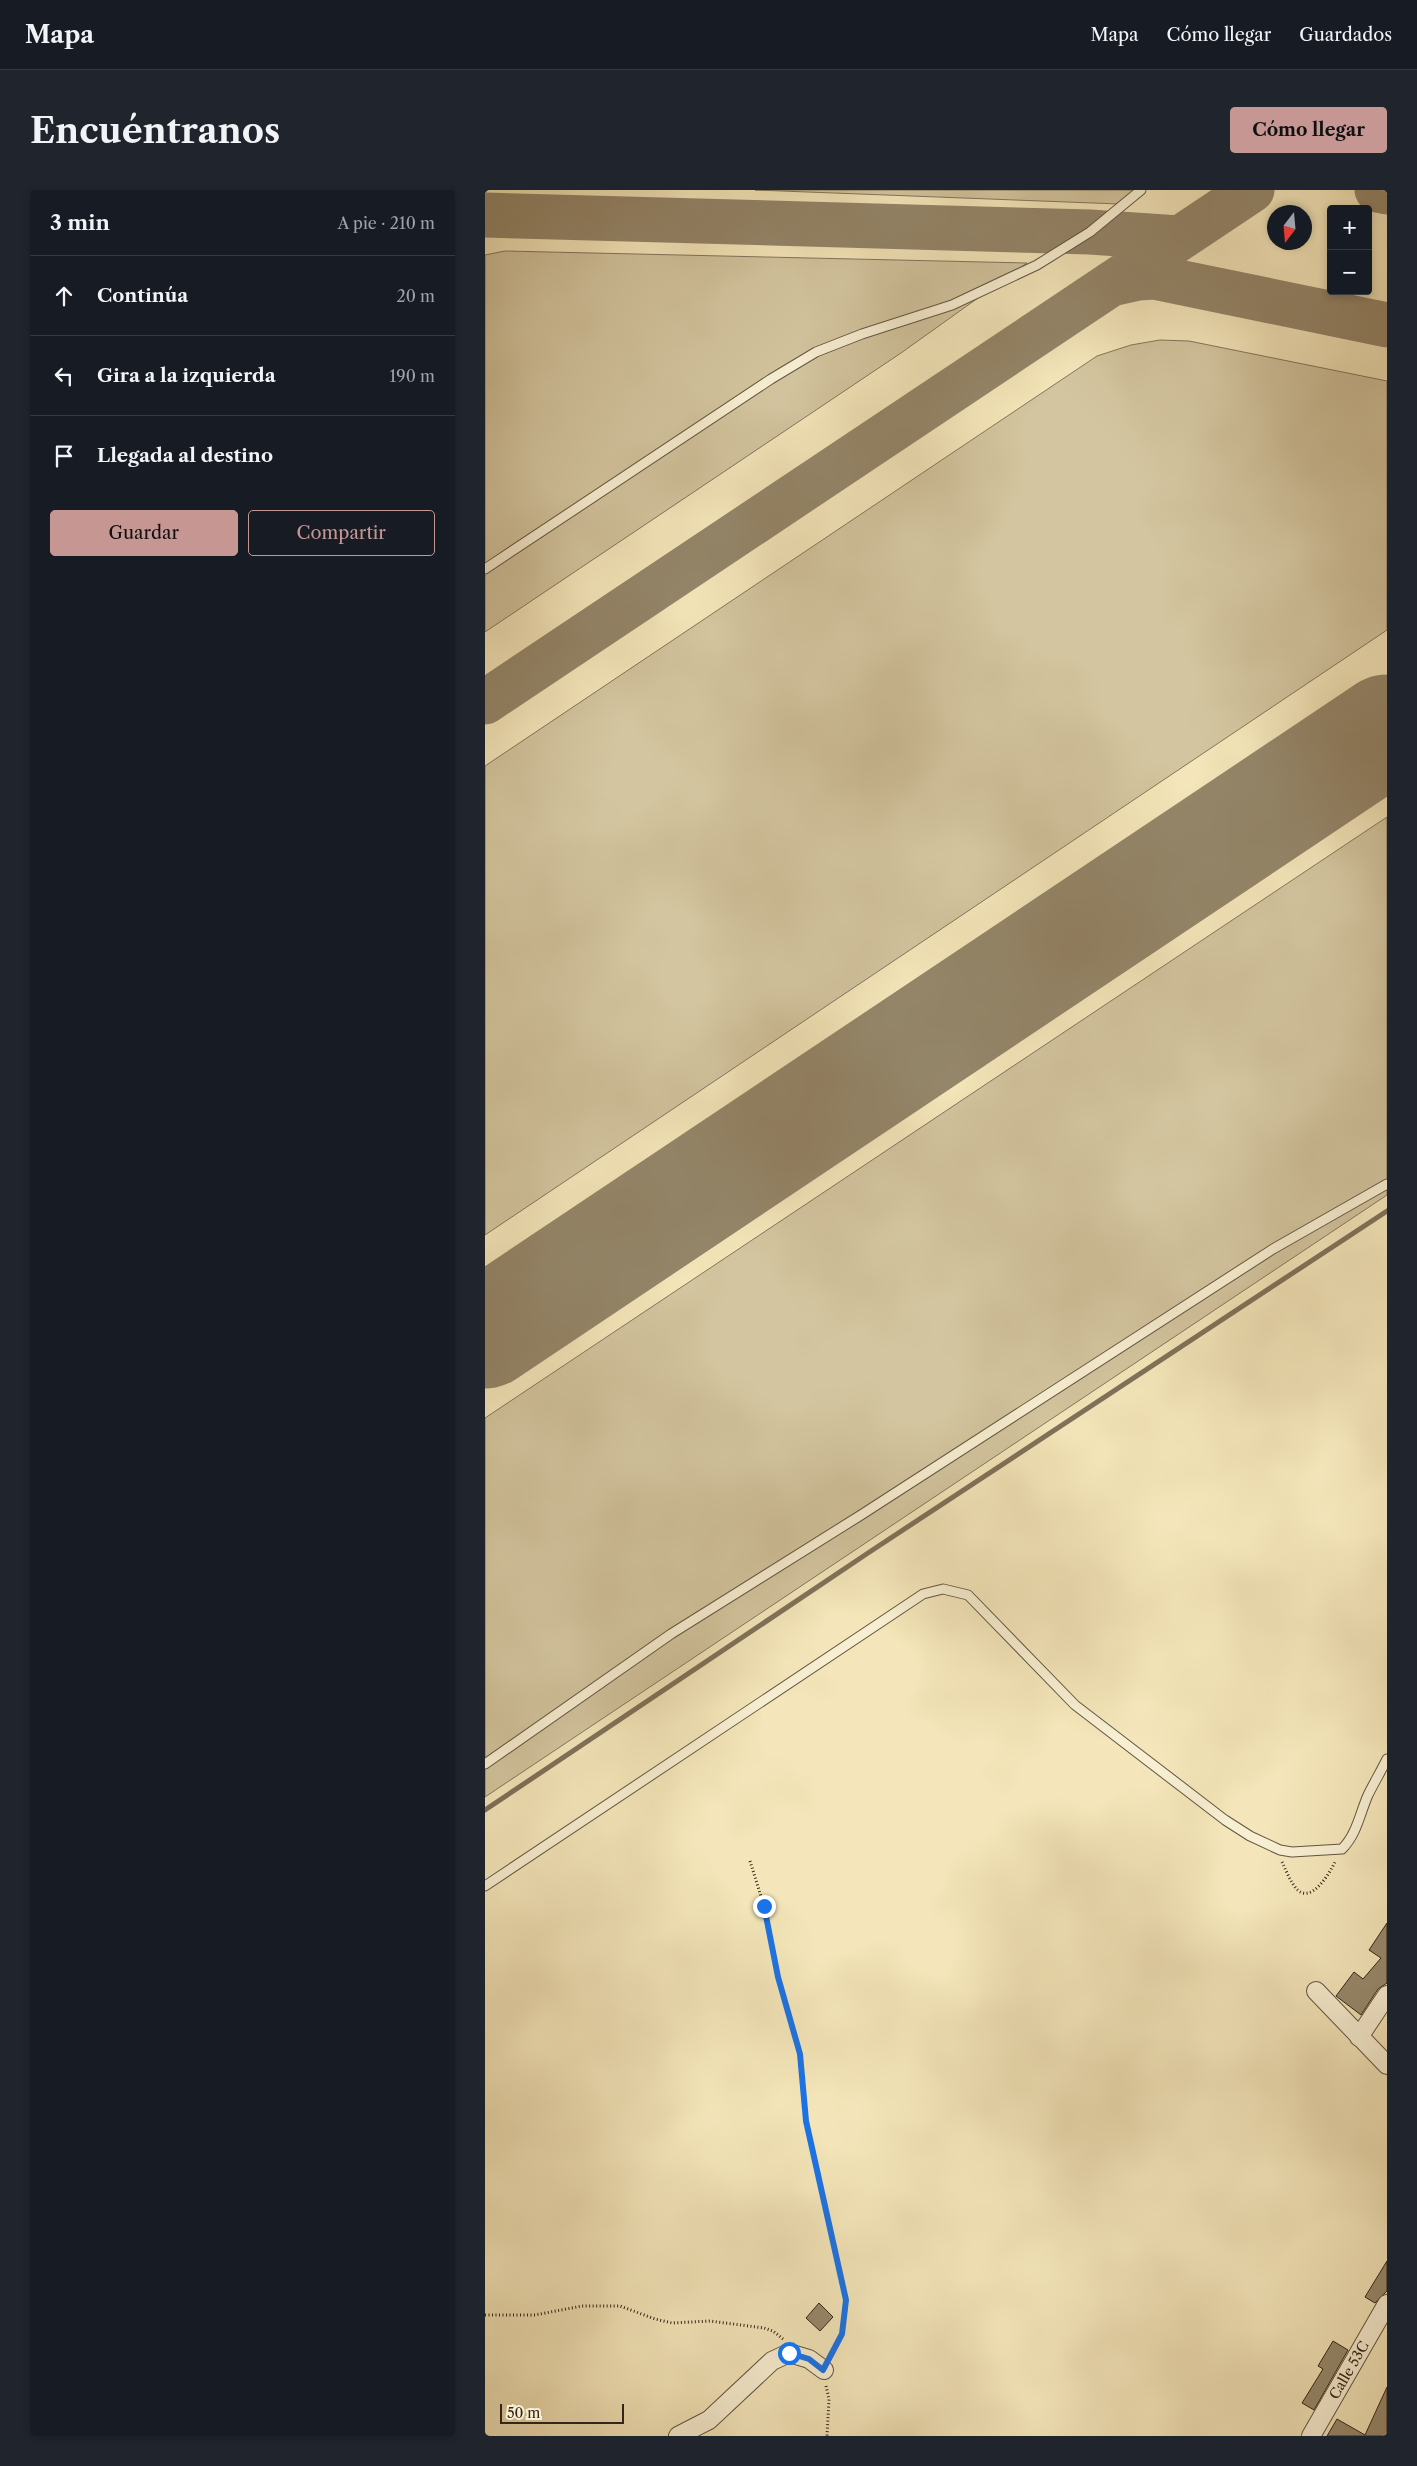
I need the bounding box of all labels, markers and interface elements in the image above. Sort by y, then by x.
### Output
text: Mapa [25,20,94,49]
text: Mapa [1090,24,1139,46]
text: Cómo llegar [1167,24,1271,46]
text: Guardados [1299,24,1392,46]
button: Cómo llegar [1230,107,1387,153]
text: Encuéntranos [30,109,280,152]
north arrow [1267,205,1312,250]
map controls [1327,205,1372,295]
button: + [1327,205,1372,250]
text: 3 min [50,210,110,235]
text: A pie · 210 m [338,213,435,233]
button: − [1327,250,1372,295]
icon: ahead [50,282,78,310]
text: Continúa [97,284,188,307]
text: 20 m [396,286,435,306]
icon: left [50,362,78,390]
text: Gira a la izquierda [97,364,276,387]
text: 190 m [390,366,435,386]
icon: arrive [50,442,78,470]
text: Llegada al destino [97,444,273,467]
button: Guardar [50,510,238,556]
button: Compartir [248,510,435,556]
route end [753,1895,776,1918]
street label: Calle 53C [1325,2338,1373,2402]
route start [778,2342,801,2365]
scale bar [500,2401,624,2424]
text: 50 m [507,2404,540,2422]

